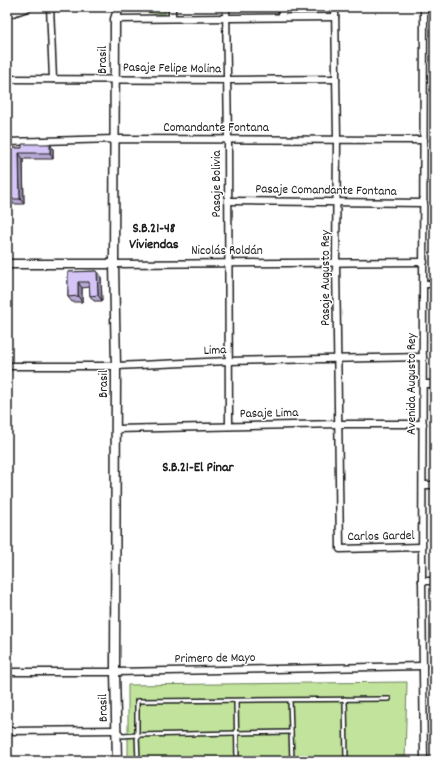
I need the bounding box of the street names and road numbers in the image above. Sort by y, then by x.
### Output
street label: Brasil [94,46,113,74]
street label: Pasaje Felipe Molina [123,59,222,79]
street label: Comandante Fontana [163,119,270,138]
street label: Pasaje Bolivia [208,150,227,218]
street label: Pasaje Comandante Fontana [255,180,398,202]
street label: Pasaje Augusto Rey [317,229,336,326]
street label: Nicolás Roldán [191,242,263,261]
street label: Avenida Augusto Rey [403,332,422,435]
street label: Lima [203,341,228,361]
street label: Brasil [95,370,114,398]
street label: Pasaje Lima [240,404,299,424]
street label: Carlos Gardel [347,527,415,547]
street label: Primero de Mayo [174,649,256,669]
street label: Brasil [94,694,114,722]

